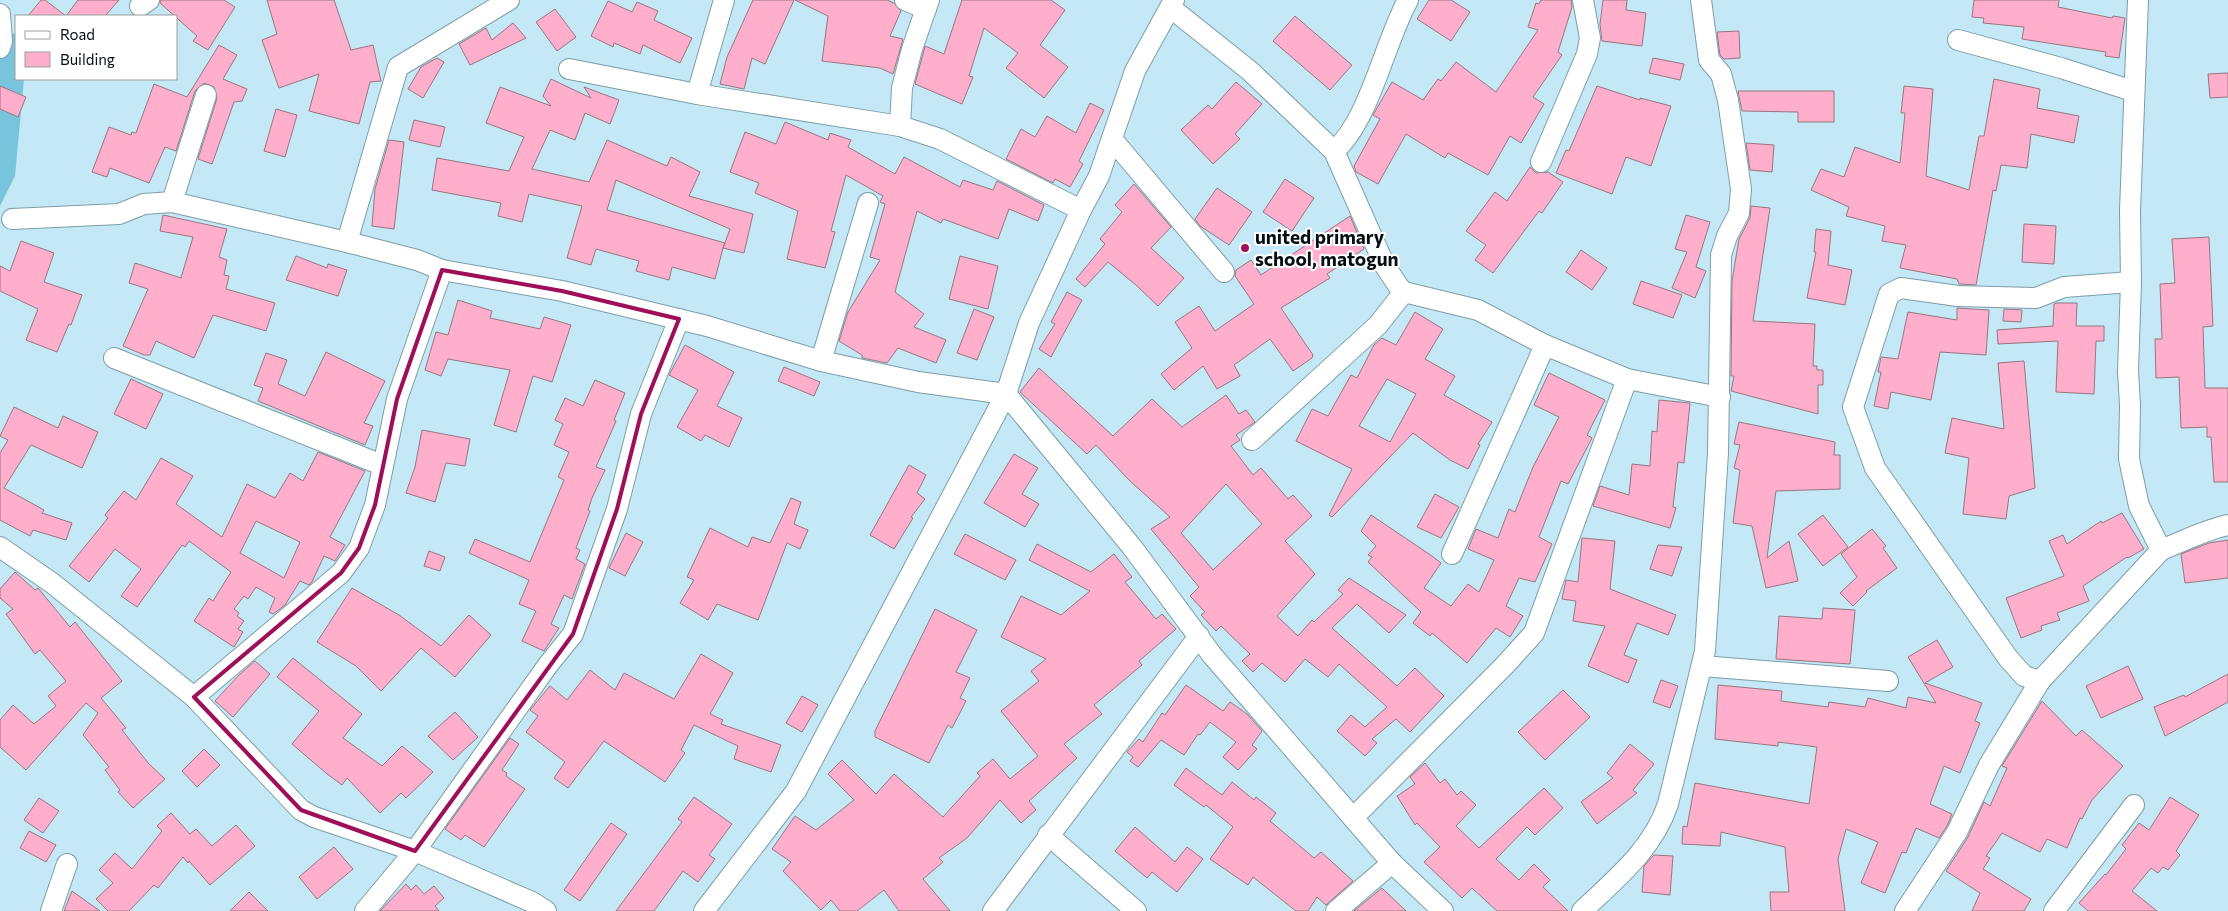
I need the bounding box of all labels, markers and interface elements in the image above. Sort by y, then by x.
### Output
legend [15,15,178,80]
text: Road [60,25,95,43]
text: Building [60,50,115,68]
place label: united primary school, matogun [1255,225,1398,270]
marker: united primary school, matogun [1239,242,1251,254]

